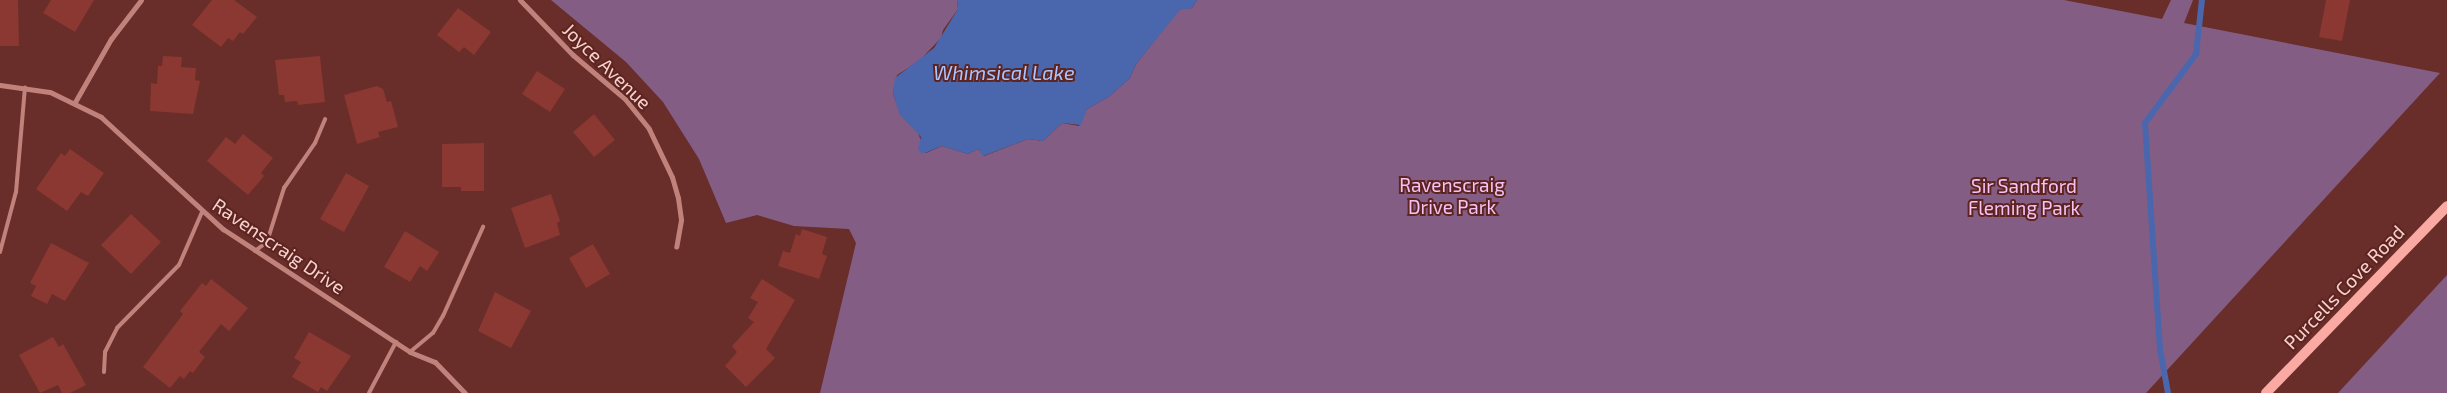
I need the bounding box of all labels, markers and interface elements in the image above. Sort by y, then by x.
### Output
street label: Joyce Avenue [558,18,656,114]
water label: Whimsical Lake [933,60,1075,84]
park label: Ravenscraig Drive Park [1399,174,1505,218]
park label: Sir Sandford Fleming Park [1968,175,2080,219]
street label: Ravenscraig Drive [208,193,350,299]
street label: Purcells Cove Road [2279,220,2409,354]

